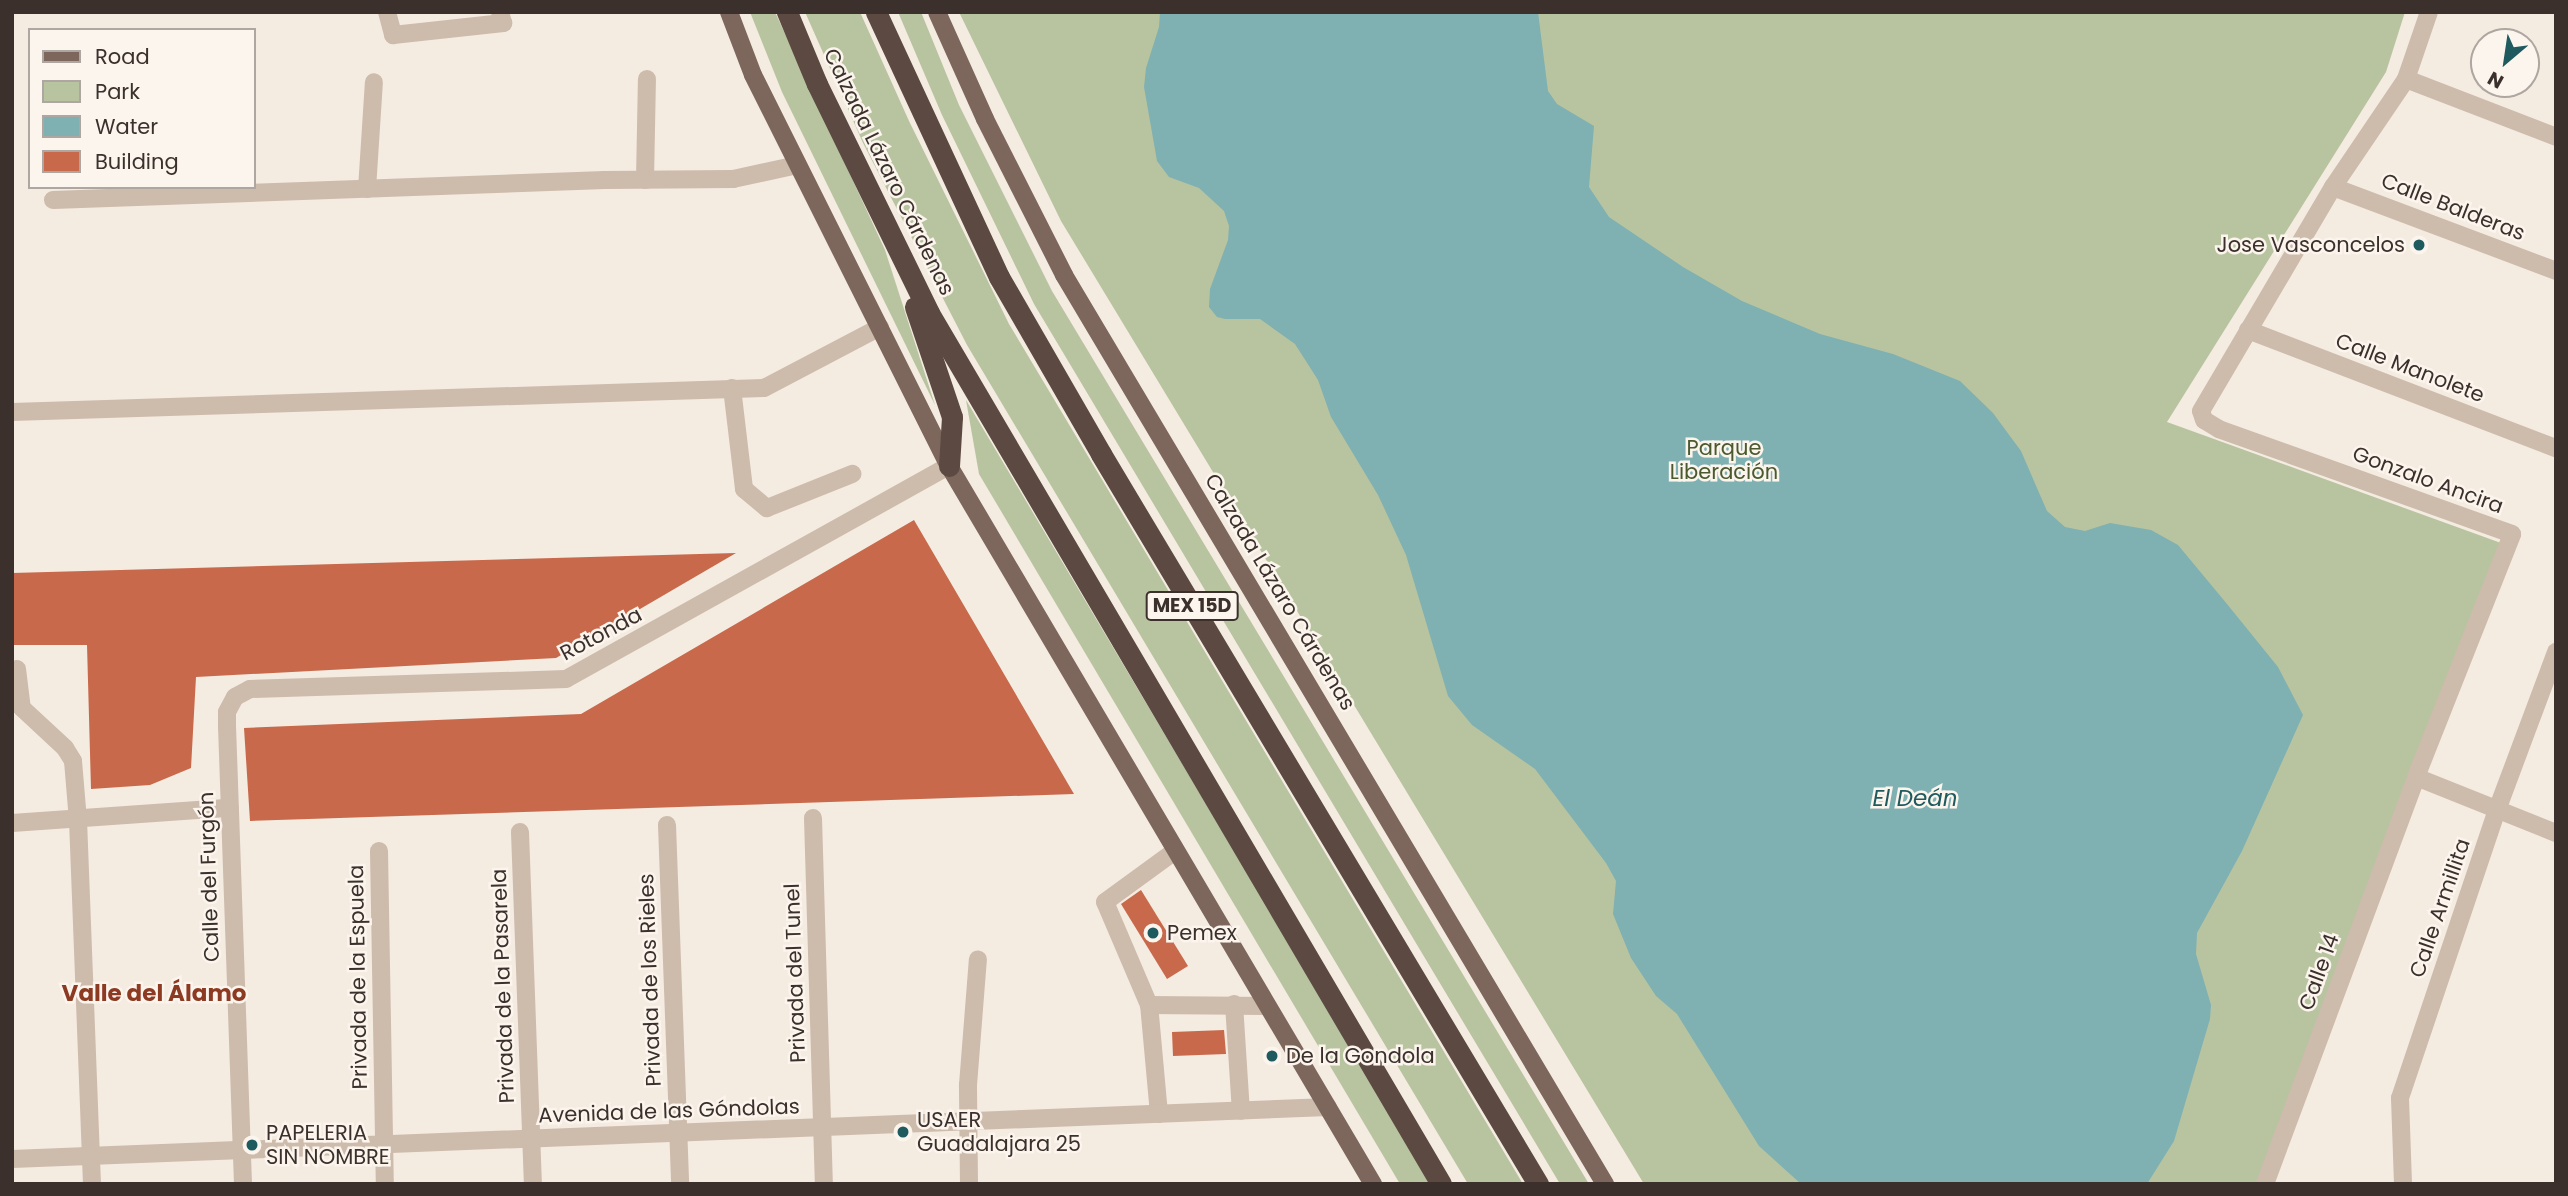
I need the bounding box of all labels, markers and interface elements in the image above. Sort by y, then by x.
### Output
legend [28,28,256,189]
north arrow [2470,28,2540,98]
text: Road [95,42,150,71]
street label: Calzada Lázaro Cárdenas [818,45,960,299]
text: N [2483,65,2508,95]
text: Park [95,77,140,106]
text: Water [95,112,158,141]
text: Building [95,147,179,176]
street label: Calle Balderas [2378,168,2528,246]
place label: Jose Vasconcelos [2217,232,2405,258]
marker: Jose Vasconcelos [2411,237,2427,253]
street label: Calle Manolete [2332,328,2488,408]
park label: Parque Liberación [1670,435,1778,485]
street label: Gonzalo Ancira [2349,441,2507,519]
street label: Calzada Lázaro Cárdenas [1199,469,1361,715]
road number: MEX 15D [1145,590,1239,622]
street label: Rotonda [556,602,646,666]
water label: El Deán [1872,784,1958,812]
street label: Calle del Furgón [193,791,225,963]
street label: Calle Armillita [2404,835,2476,981]
street label: Privada de la Espuela [343,864,373,1090]
street label: Privada de la Pasarela [486,868,520,1104]
street label: Privada de los Rieles [634,873,666,1087]
street label: Privada del Tunel [779,883,811,1063]
place label: Pemex [1167,920,1237,946]
marker: Pemex [1145,925,1161,941]
street label: Calle 14 [2294,930,2344,1014]
district label: Valle del Álamo [62,979,246,1007]
place label: De la Gondola [1286,1043,1435,1069]
marker: De la Gondola [1264,1048,1280,1064]
street label: Avenida de las Góndolas [538,1094,800,1128]
place label: USAER Guadalajara 25 [917,1107,1081,1157]
place label: PAPELERIA SIN NOMBRE [266,1120,390,1170]
marker: USAER Guadalajara 25 [895,1124,911,1140]
marker: PAPELERIA SIN NOMBRE [244,1137,260,1153]

